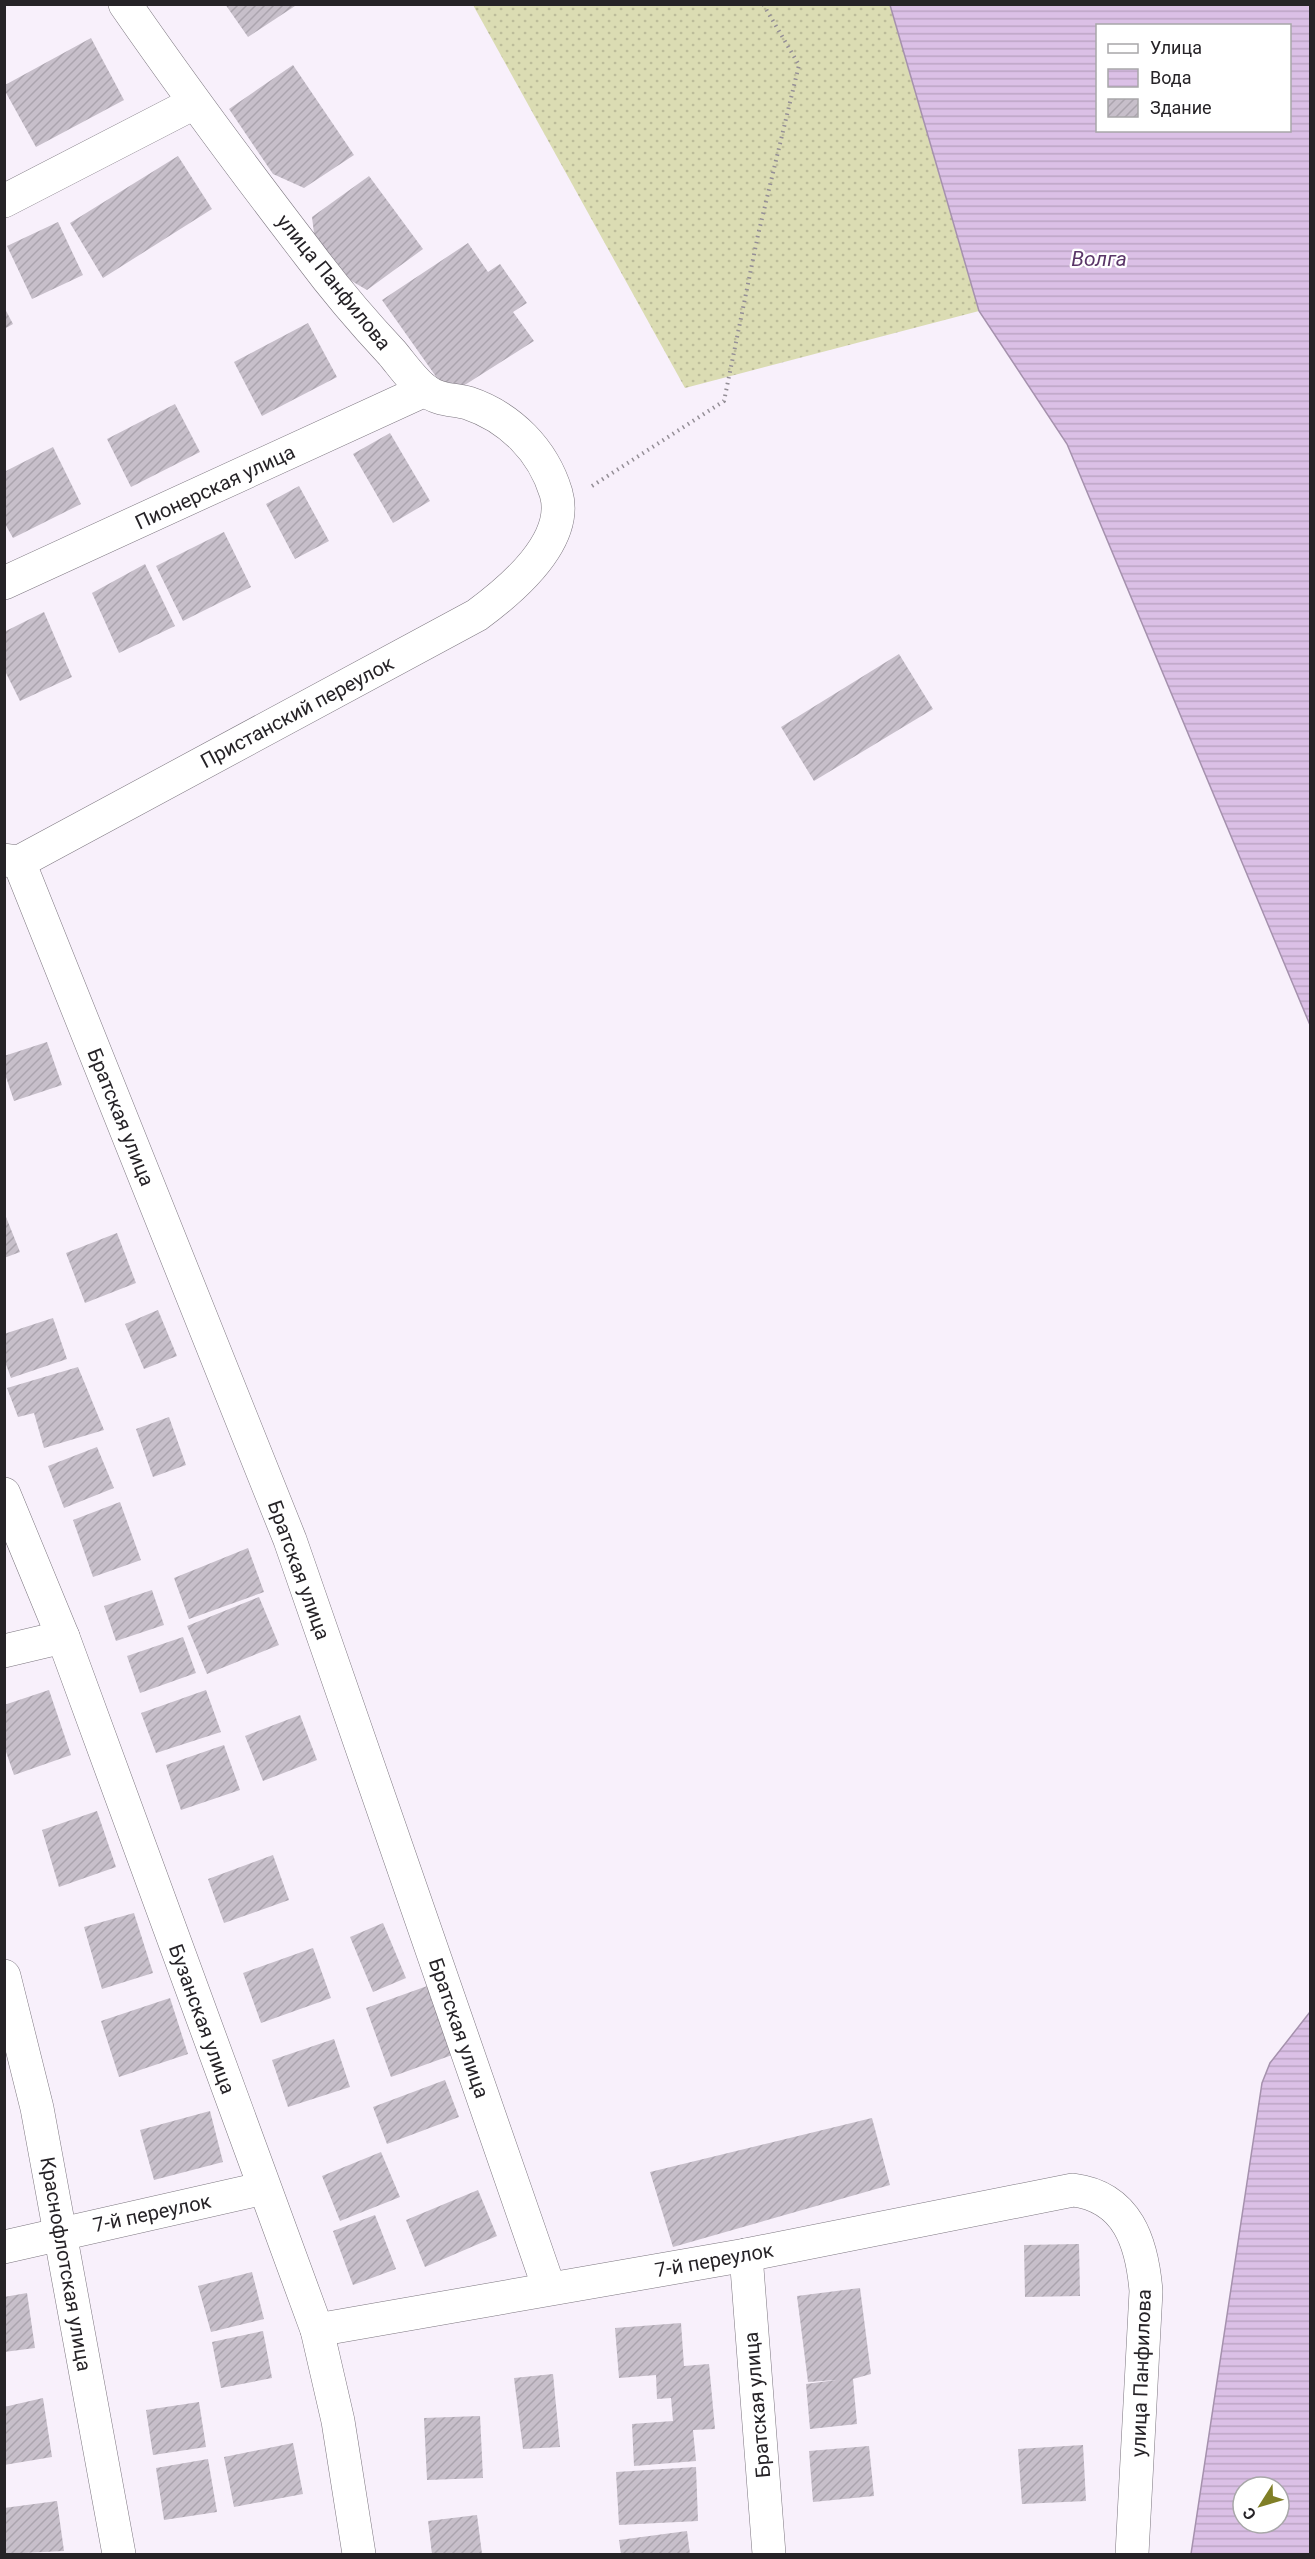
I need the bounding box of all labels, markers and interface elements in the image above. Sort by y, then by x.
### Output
legend [1096,24,1291,132]
text: Улица [1150,37,1202,58]
text: Вода [1150,67,1192,88]
text: Здание [1150,97,1212,118]
street label: улица Панфилова [272,209,396,355]
water label: Волга [1071,247,1127,271]
street label: Пионерская улица [131,439,299,535]
street label: Пристанский переулок [196,651,398,773]
street label: Братская улица [82,1045,160,1189]
street label: Братская улица [263,1497,335,1643]
street label: Бузанская улица [164,1941,240,2097]
street label: Братская улица [424,1955,494,2101]
street label: Краснофлотская улица [35,2155,97,2373]
street label: 7-й переулок [91,2189,213,2237]
street label: 7-й переулок [653,2238,775,2282]
street label: улица Панфилова [1126,2289,1156,2457]
street label: Братская улица [739,2331,775,2479]
north arrow [1231,2475,1291,2535]
text: С [1239,2504,1260,2524]

